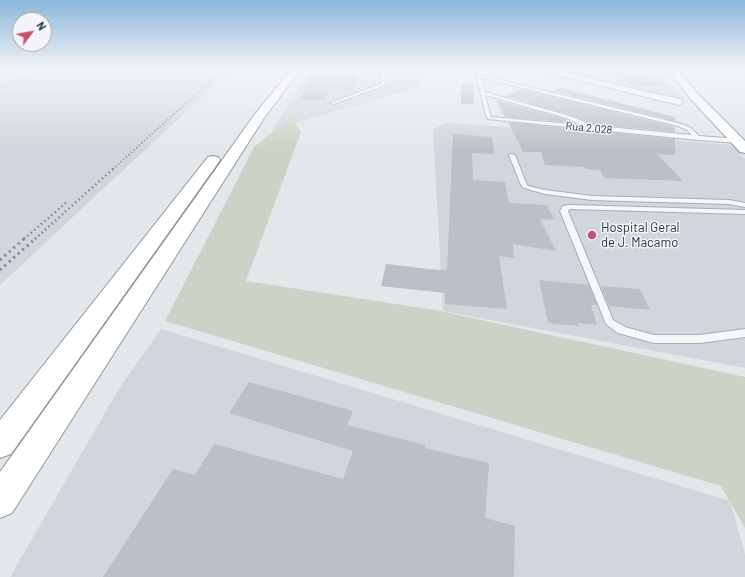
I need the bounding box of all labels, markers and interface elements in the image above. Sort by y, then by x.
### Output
north arrow [12,12,52,52]
text: N [34,19,49,32]
street label: Rua 2.028 [565,119,613,137]
place label: Hospital Geral de J. Macamo [601,220,680,251]
marker: Hospital Geral de J. Macamo [586,229,598,241]

